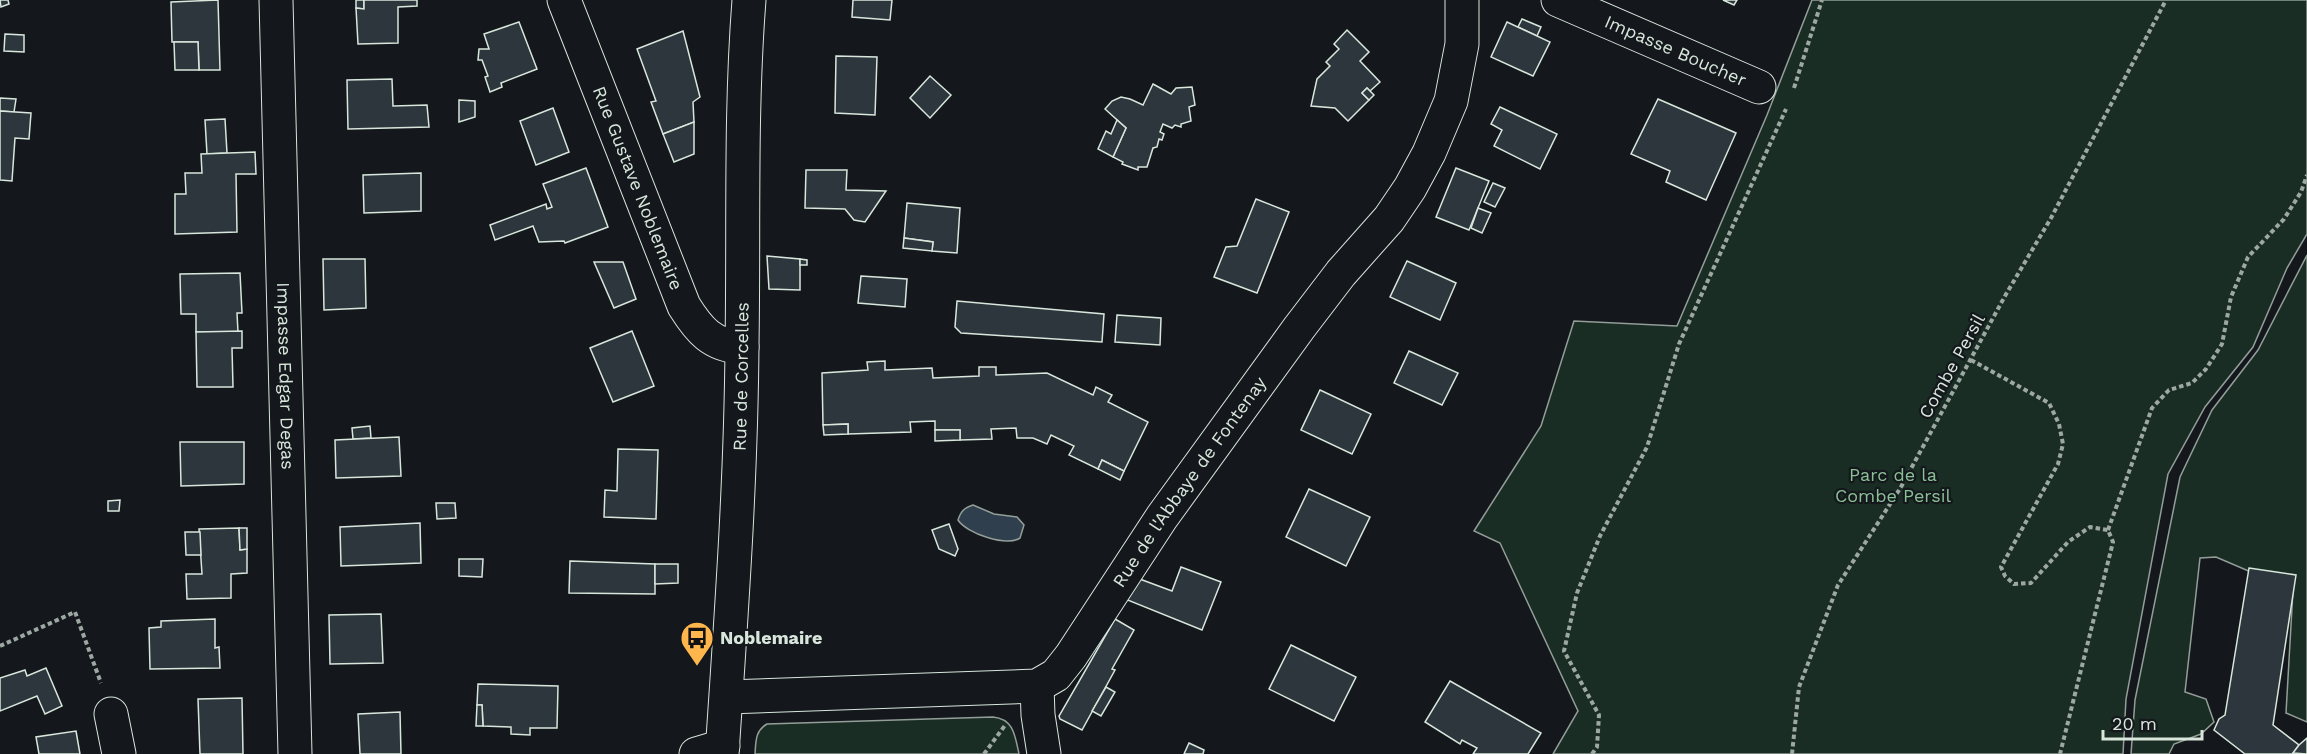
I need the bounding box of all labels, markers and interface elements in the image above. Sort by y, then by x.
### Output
street label: Impasse Boucher [1602,11,1750,90]
street label: Rue Gustave Noblemaire [589,83,688,293]
street label: Impasse Edgar Degas [273,282,299,470]
street label: Rue de Corcelles [729,302,753,451]
street label: Combe Persil [1914,309,1989,422]
street label: Rue de l'Abbaye de Fontenay [1108,372,1271,591]
park label: Parc de la Combe Persil [1835,464,1952,506]
bus stop icon: Noblemaire [679,620,715,667]
place label: Noblemaire [720,627,822,648]
scale bar [2103,703,2202,741]
text: 20 m [2112,713,2157,734]

